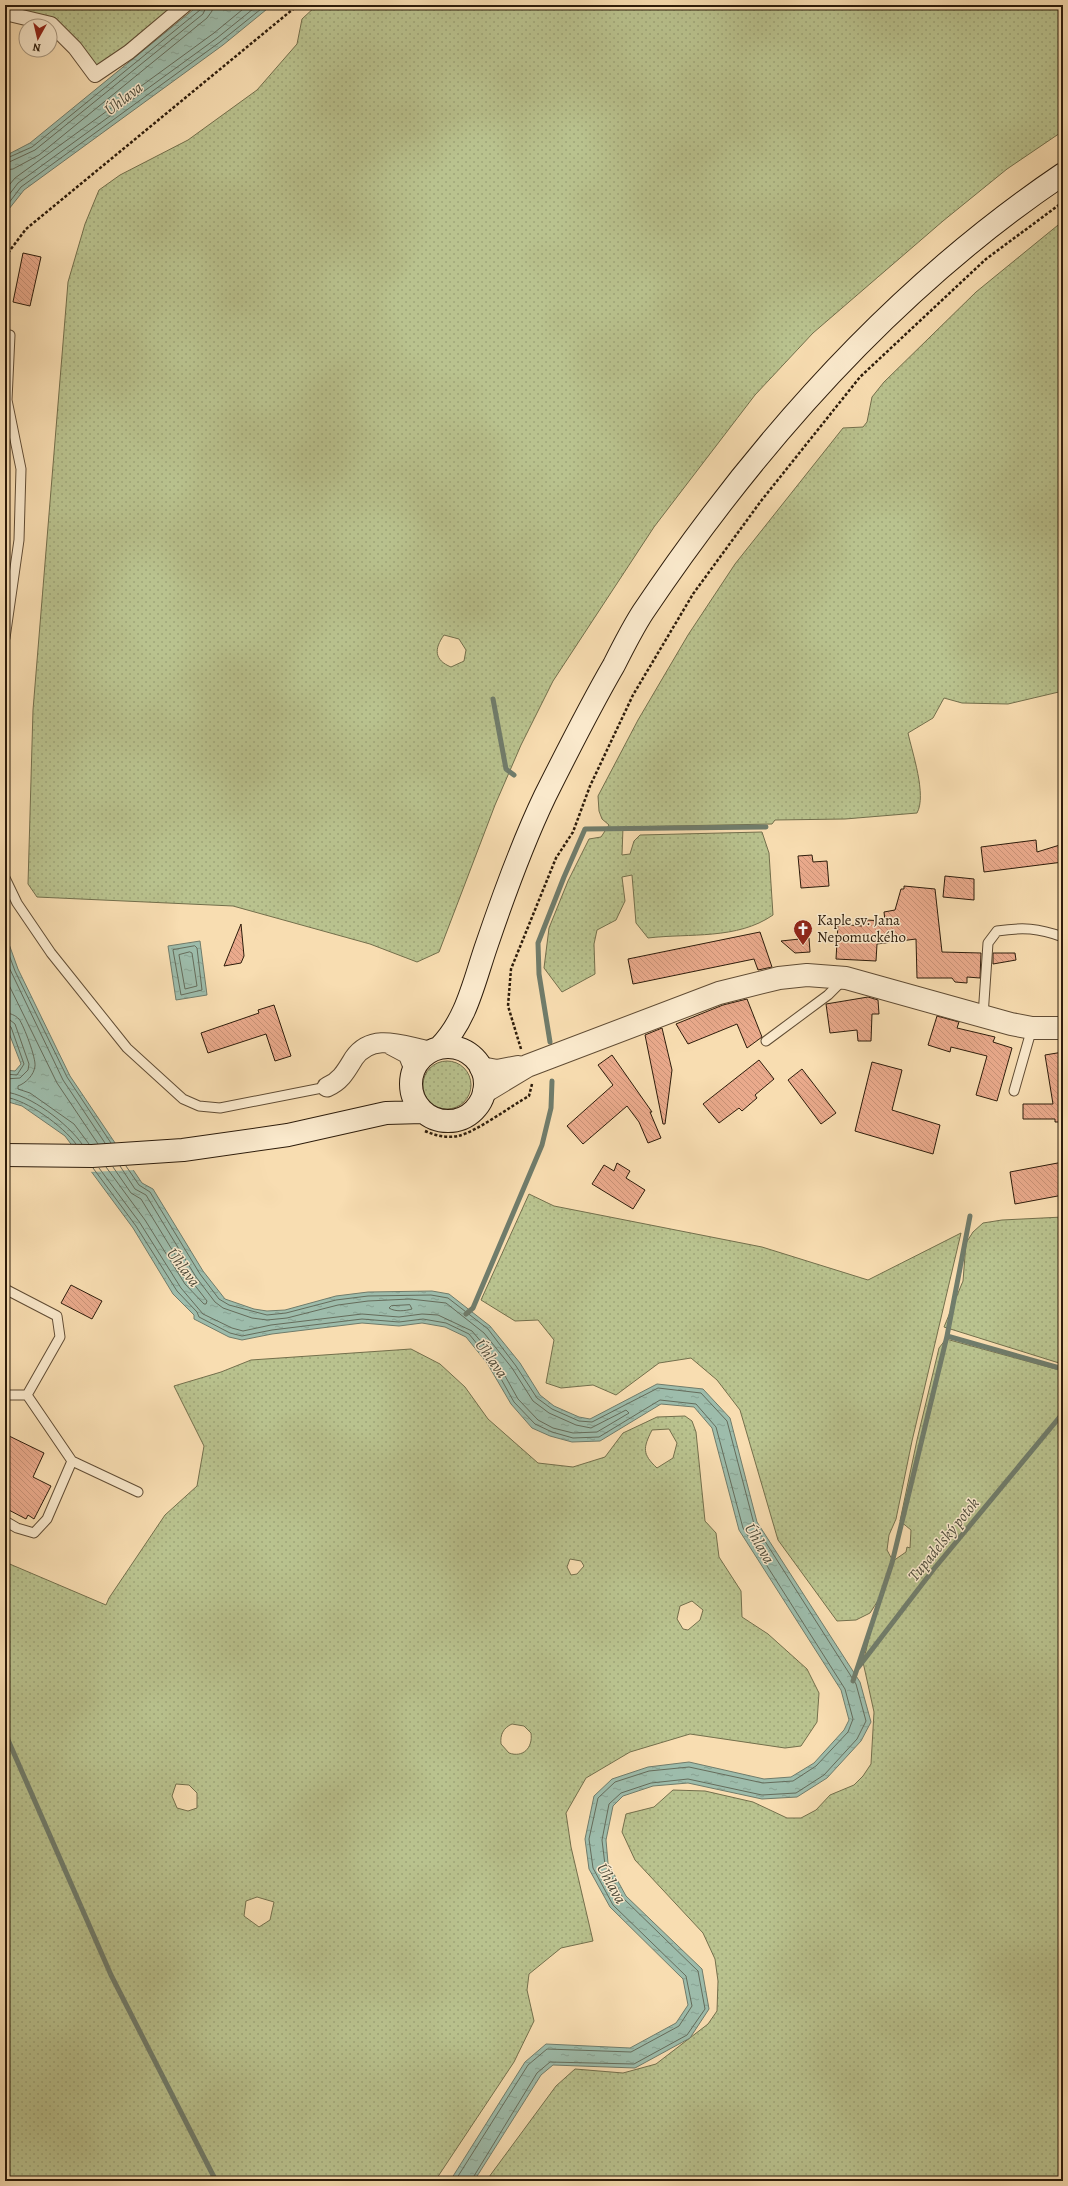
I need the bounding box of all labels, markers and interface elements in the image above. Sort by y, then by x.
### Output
north arrow [18,18,58,58]
text: N [32,39,42,55]
water label: Úhlava [100,76,148,121]
place label: Kaple sv. Jana Nepomuckého [817,910,906,947]
church icon: Kaple sv. Jana Nepomuckého [792,918,814,946]
water label: Úhlava [161,1244,205,1292]
water label: Úhlava [470,1335,513,1383]
water label: Tupadelský potok [903,1493,984,1586]
water label: Úhlava [739,1519,780,1568]
water label: Úhlava [591,1859,632,1908]

